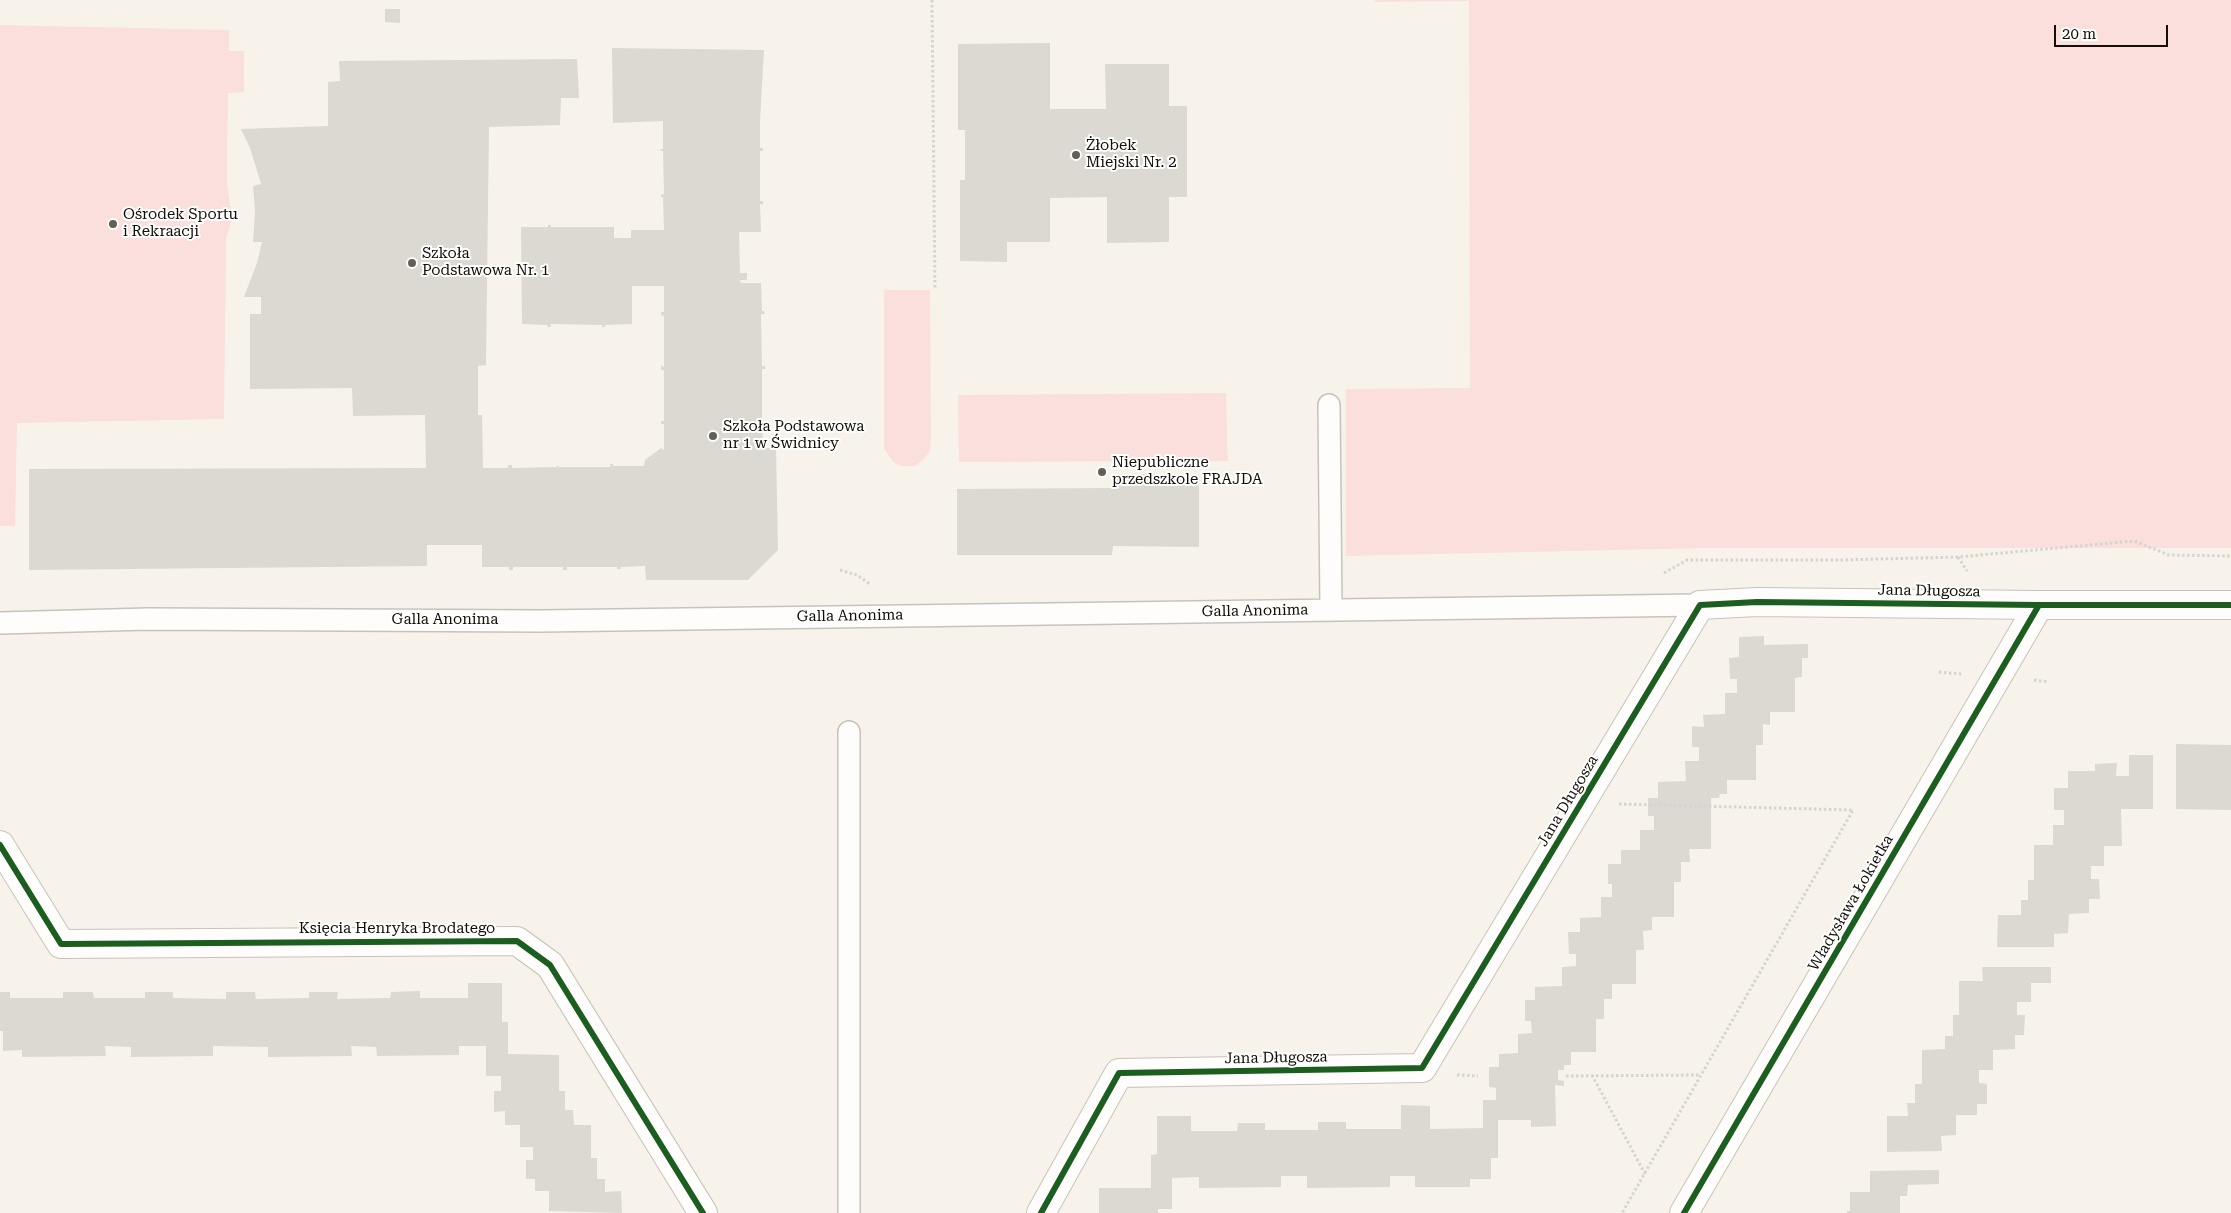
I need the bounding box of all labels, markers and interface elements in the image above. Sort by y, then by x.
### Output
scale bar [2056,15,2170,47]
text: 20 m [2062,25,2096,43]
place label: Żłobek Miejski Nr. 2 [1086,137,1177,172]
marker: Żłobek Miejski Nr. 2 [1070,149,1082,161]
place label: Ośrodek Sportu i Rekraacji [123,206,238,241]
marker: Ośrodek Sportu i Rekraacji [107,218,119,230]
place label: Szkoła Podstawowa Nr. 1 [422,245,549,280]
marker: Szkoła Podstawowa Nr. 1 [406,257,418,269]
place label: Szkoła Podstawowa nr 1 w Świdnicy [723,418,864,453]
marker: Szkoła Podstawowa nr 1 w Świdnicy [707,430,719,442]
place label: Niepubliczne przedszkole FRAJDA [1112,454,1263,489]
marker: Niepubliczne przedszkole FRAJDA [1096,466,1108,478]
street label: Jana Długosza [1877,581,1981,601]
street label: Galla Anonima [1201,601,1309,621]
street label: Galla Anonima [796,606,904,626]
street label: Galla Anonima [392,611,498,629]
street label: Jana Długosza [1534,752,1602,850]
street label: Władysława Łokietka [1805,832,1897,974]
street label: Księcia Henryka Brodatego [299,920,495,938]
street label: Jana Długosza [1224,1048,1328,1068]

